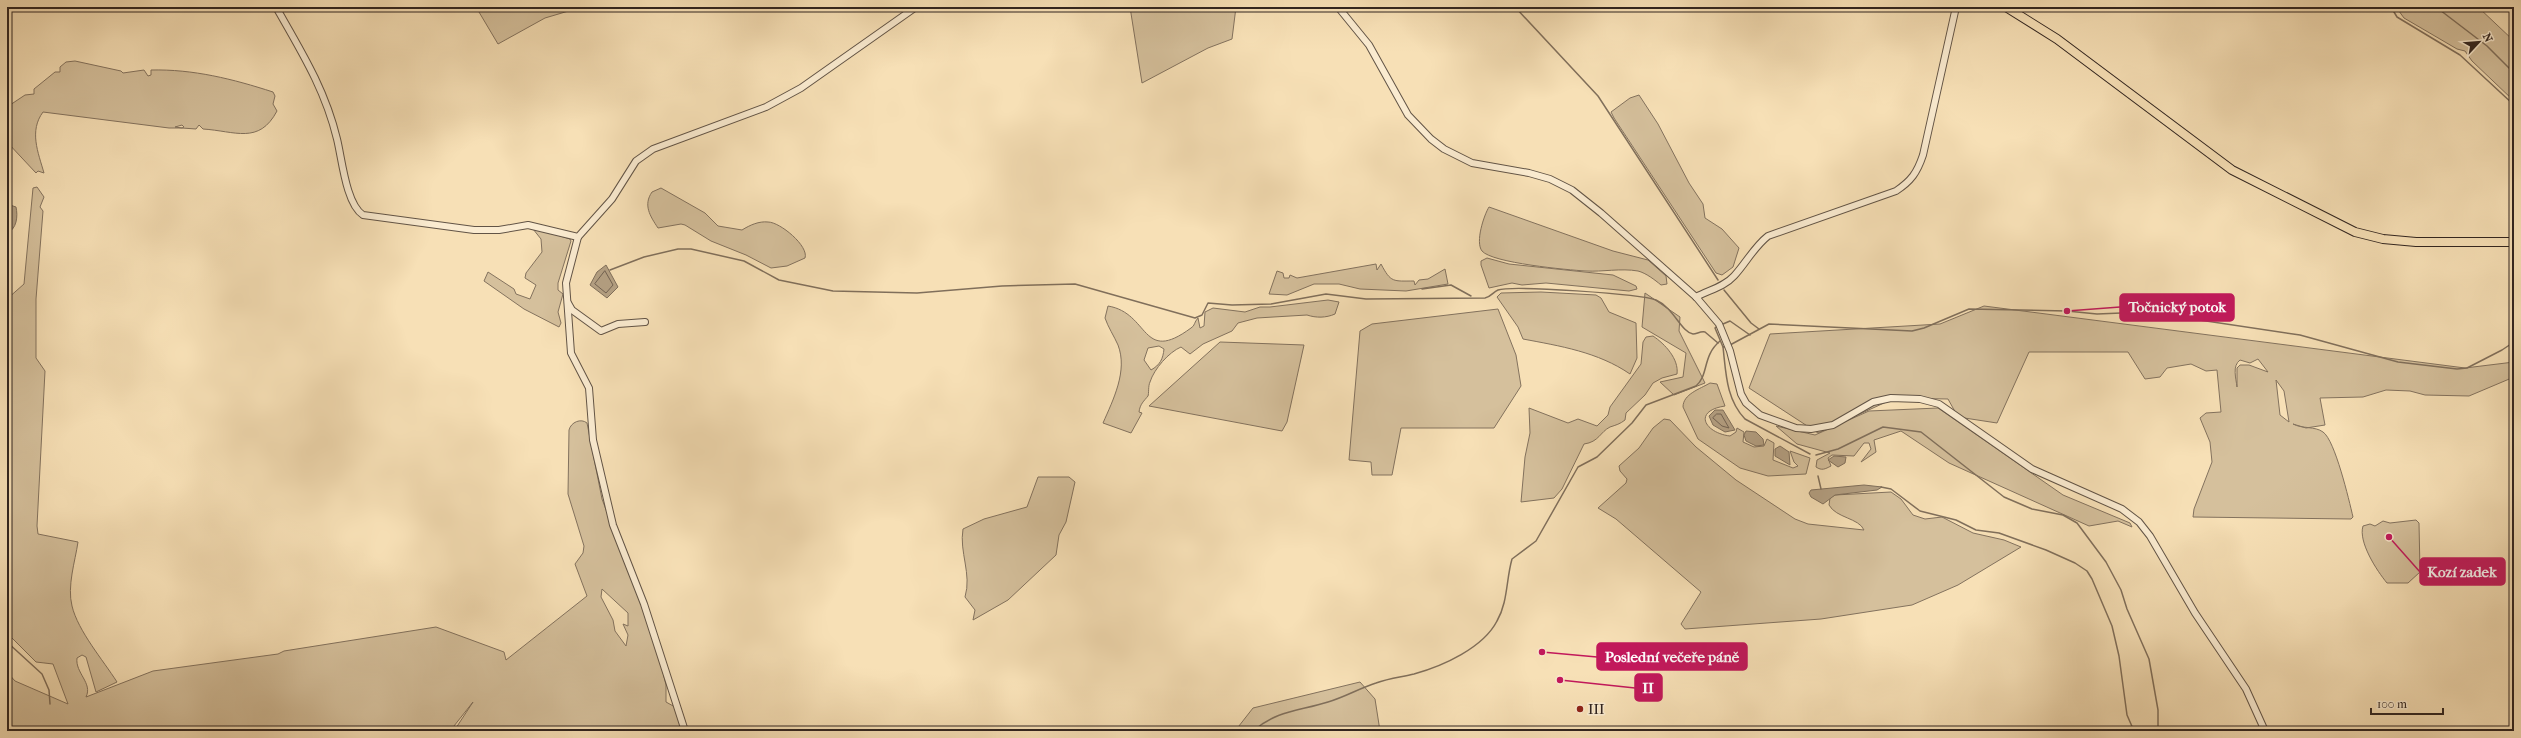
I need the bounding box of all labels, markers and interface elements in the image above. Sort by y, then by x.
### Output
north arrow [2459,22,2499,62]
text: N [2480,31,2495,45]
callout: Točnický potok [2120,294,2234,321]
text: Točnický potok [2127,298,2227,316]
callout: Kozí zadek [2420,558,2505,585]
text: Kozí zadek [2427,563,2498,581]
callout: Poslední večeře páně [1597,643,1747,670]
text: Poslední večeře páně [1605,648,1740,666]
callout: II [1635,674,1662,701]
text: II [1642,679,1654,697]
scale bar [2371,690,2443,716]
text: 100 m [2377,697,2407,711]
place label: III [1588,701,1605,718]
marker: III [1575,704,1585,714]

